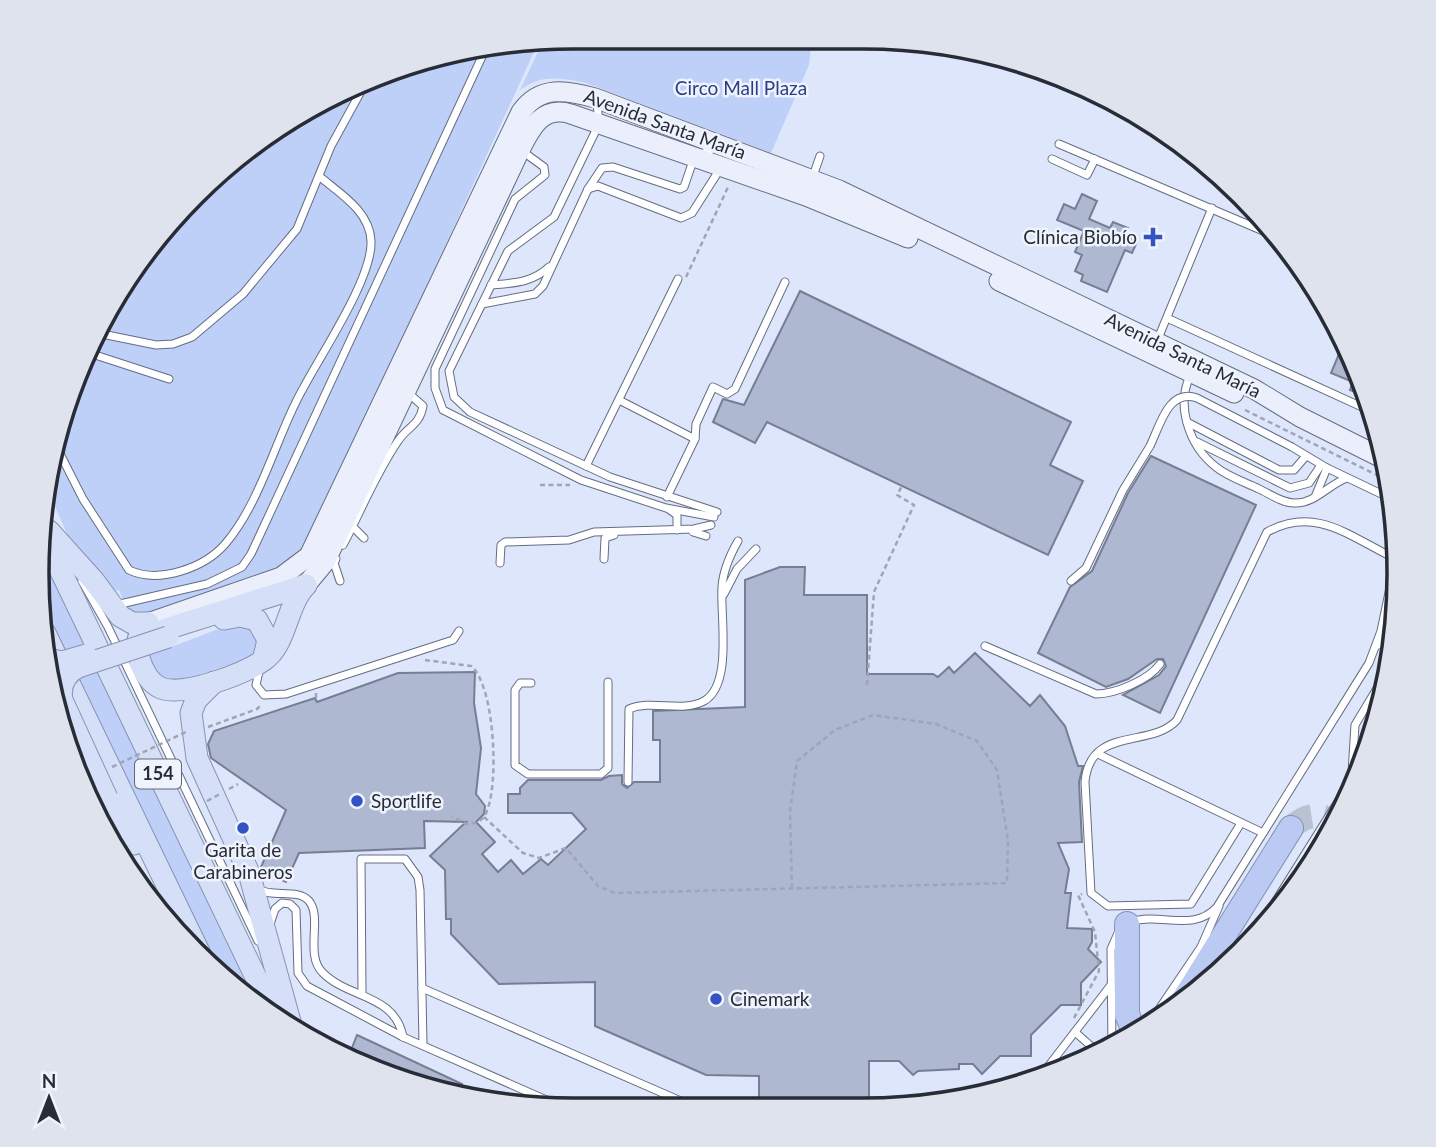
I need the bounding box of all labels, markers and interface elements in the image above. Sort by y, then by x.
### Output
park label: Circo Mall Plaza [675,76,807,99]
street label: Avenida Santa María [581,84,749,164]
place label: Clínica Biobío [1023,225,1137,248]
marker: Clínica Biobío [1143,227,1163,247]
street label: Avenida Santa María [1101,307,1265,402]
road number: 154 [135,760,181,788]
place label: Sportlife [371,789,442,812]
marker: Sportlife [349,793,365,809]
marker: Garita de Carabineros [235,820,251,836]
place label: Garita de Carabineros [193,838,293,883]
place label: Cinemark [730,987,810,1010]
marker: Cinemark [708,991,724,1007]
north arrow [14,1063,84,1133]
text: N [42,1069,56,1092]

